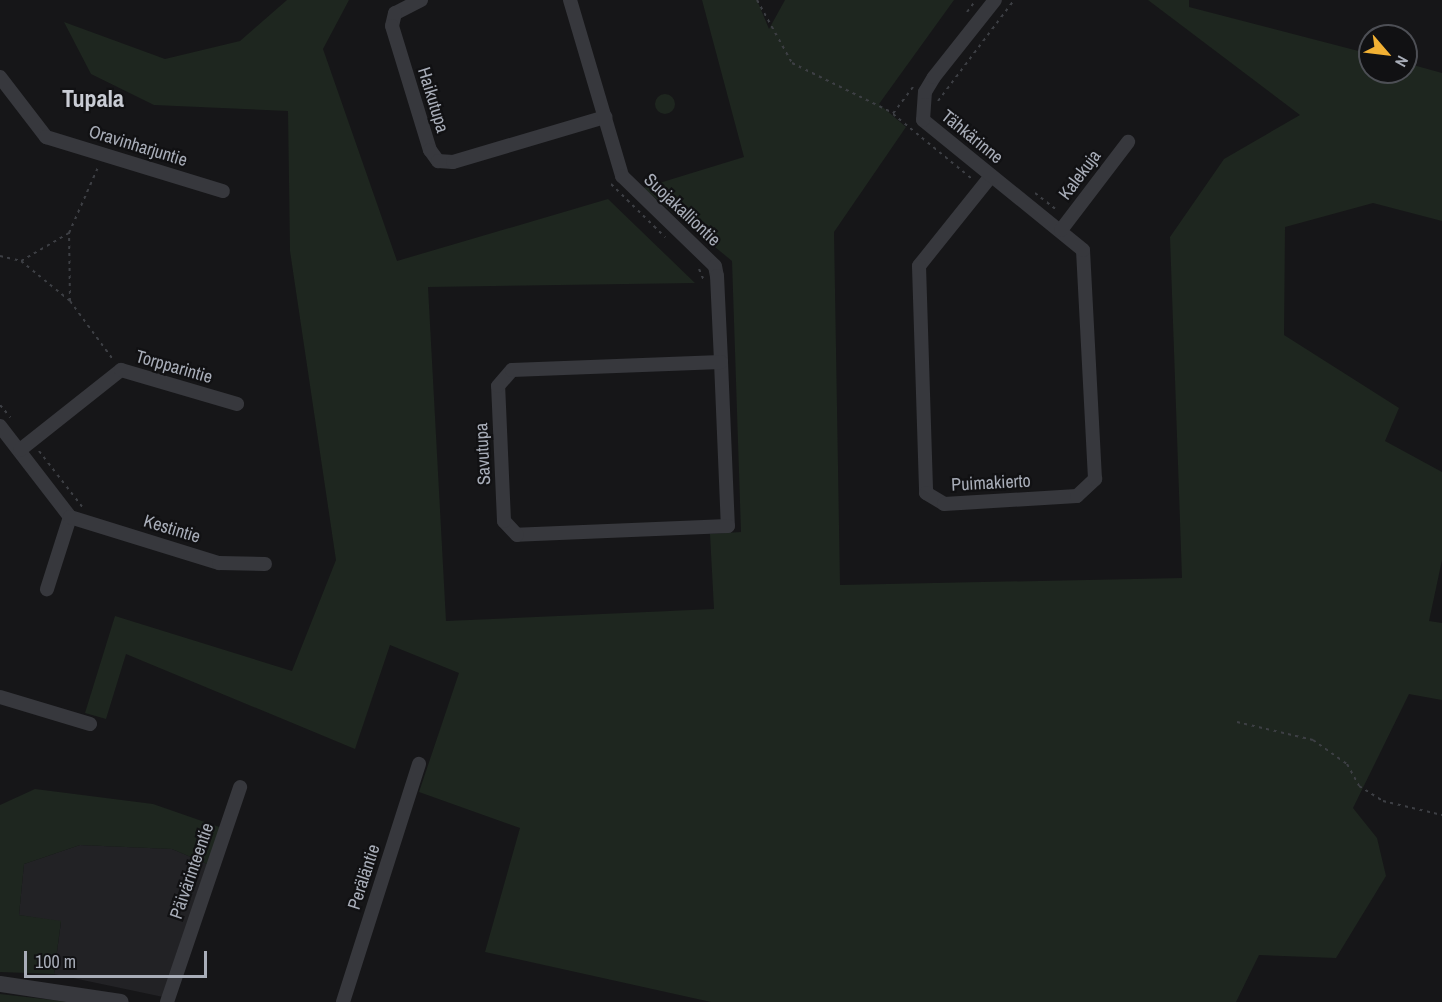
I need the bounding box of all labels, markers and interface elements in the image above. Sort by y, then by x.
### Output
north arrow [1358,24,1418,84]
text: N [1390,52,1414,71]
street label: Haikutupa [413,65,453,135]
district label: Tupala [62,85,124,113]
street label: Tähkärinne [937,106,1007,168]
street label: Oravinharjuntie [86,121,190,171]
street label: Kalekuja [1054,146,1106,204]
street label: Suojakalliontie [639,169,725,251]
street label: Torpparintie [133,346,215,388]
street label: Savutupa [471,422,495,486]
street label: Puimakierto [951,470,1031,496]
street label: Kestintie [141,510,203,548]
street label: Päivärinteentie [165,820,219,922]
street label: Peräläntie [343,842,385,912]
scale bar [27,939,210,977]
text: 100 m [35,949,76,974]

